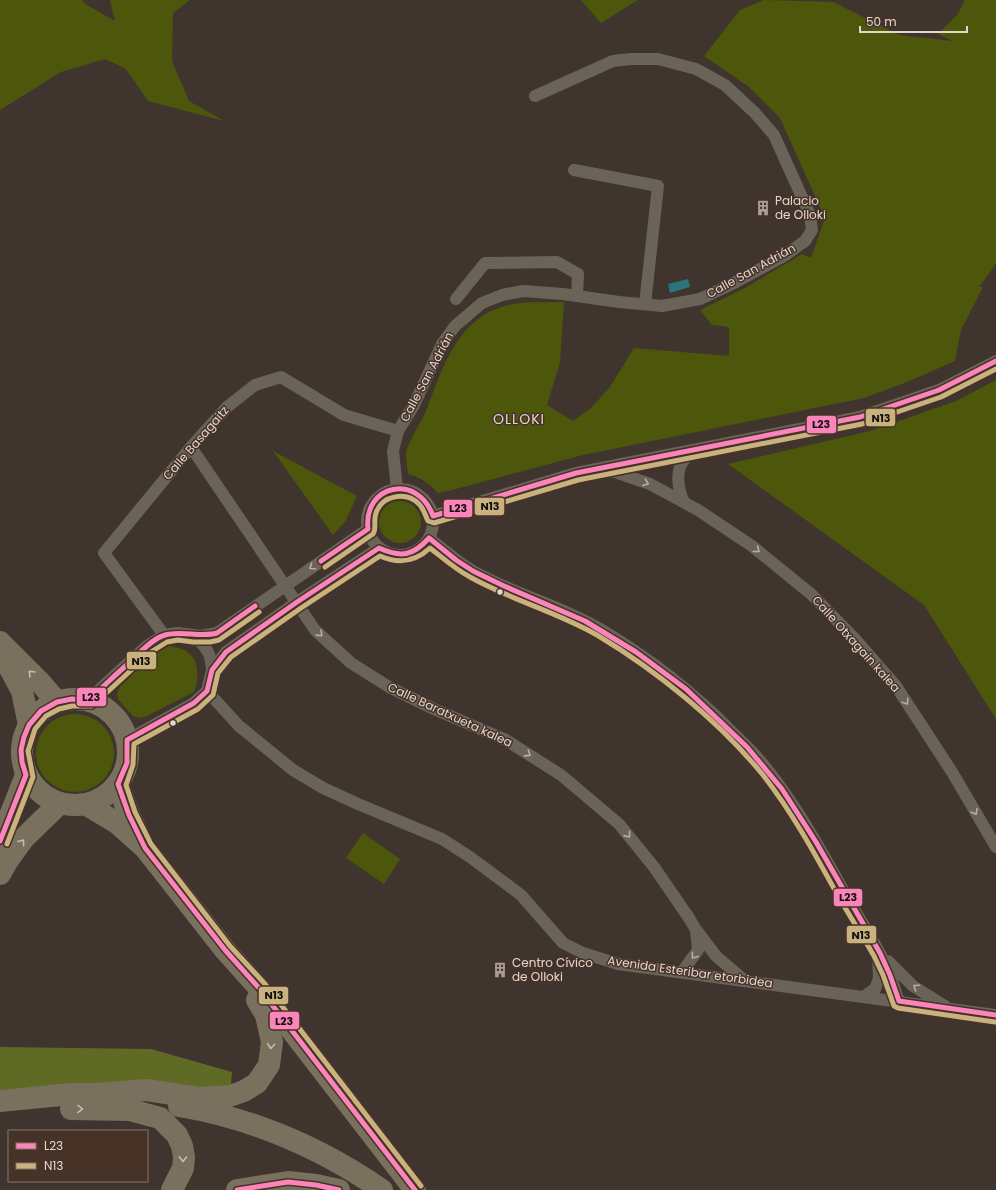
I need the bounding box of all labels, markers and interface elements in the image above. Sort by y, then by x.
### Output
scale bar [860,8,967,34]
text: 50 m [866,13,897,30]
place label: Palacio de Olloki [775,192,826,223]
building icon: Palacio de Olloki [754,199,772,217]
street label: Calle San Adrián [703,239,798,302]
street label: Calle San Adrián [396,329,457,425]
street label: Calle Basagaitz [159,402,232,483]
line badge: N13 [865,408,896,427]
district label: OLLOKI [493,409,545,429]
text: N13 [871,410,891,426]
line badge: L23 [806,415,837,434]
text: L23 [812,416,830,432]
one-way arrow [642,478,649,486]
line badge: N13 [474,497,505,516]
text: N13 [480,498,500,514]
line badge: L23 [443,499,473,518]
text: L23 [449,500,467,516]
one-way arrow [752,546,759,553]
one-way arrow [310,562,317,569]
unlabelled marker [495,587,505,597]
street label: Calle Otxagain kalea [808,592,904,696]
one-way arrow [315,629,323,637]
line badge: N13 [126,651,157,670]
text: N13 [131,653,151,669]
one-way arrow [28,670,36,678]
street label: Calle Baratxueta kalea [385,678,515,751]
line badge: L23 [76,687,107,707]
text: L23 [82,689,100,705]
one-way arrow [901,698,909,705]
unlabelled marker [168,718,178,728]
one-way arrow [524,749,531,756]
one-way arrow [971,808,978,815]
one-way arrow [624,831,631,838]
one-way arrow [17,839,24,846]
line badge: L23 [833,888,863,907]
text: L23 [839,889,857,905]
line badge: N13 [846,925,877,944]
text: N13 [851,927,871,943]
street label: Avenida Esteribar etorbidea [606,951,774,992]
one-way arrow [692,951,699,958]
place label: Centro Cívico de Olloki [512,954,593,985]
building icon: Centro Cívico de Olloki [491,961,509,979]
one-way arrow [913,984,920,992]
line badge: N13 [258,986,289,1005]
text: N13 [264,987,284,1003]
line badge: L23 [269,1011,300,1030]
text: L23 [275,1013,293,1029]
one-way arrow [266,1043,275,1049]
one-way arrow [77,1105,83,1113]
legend [8,1130,148,1182]
text: L23 [44,1137,63,1154]
one-way arrow [179,1156,187,1162]
text: N13 [44,1157,63,1174]

